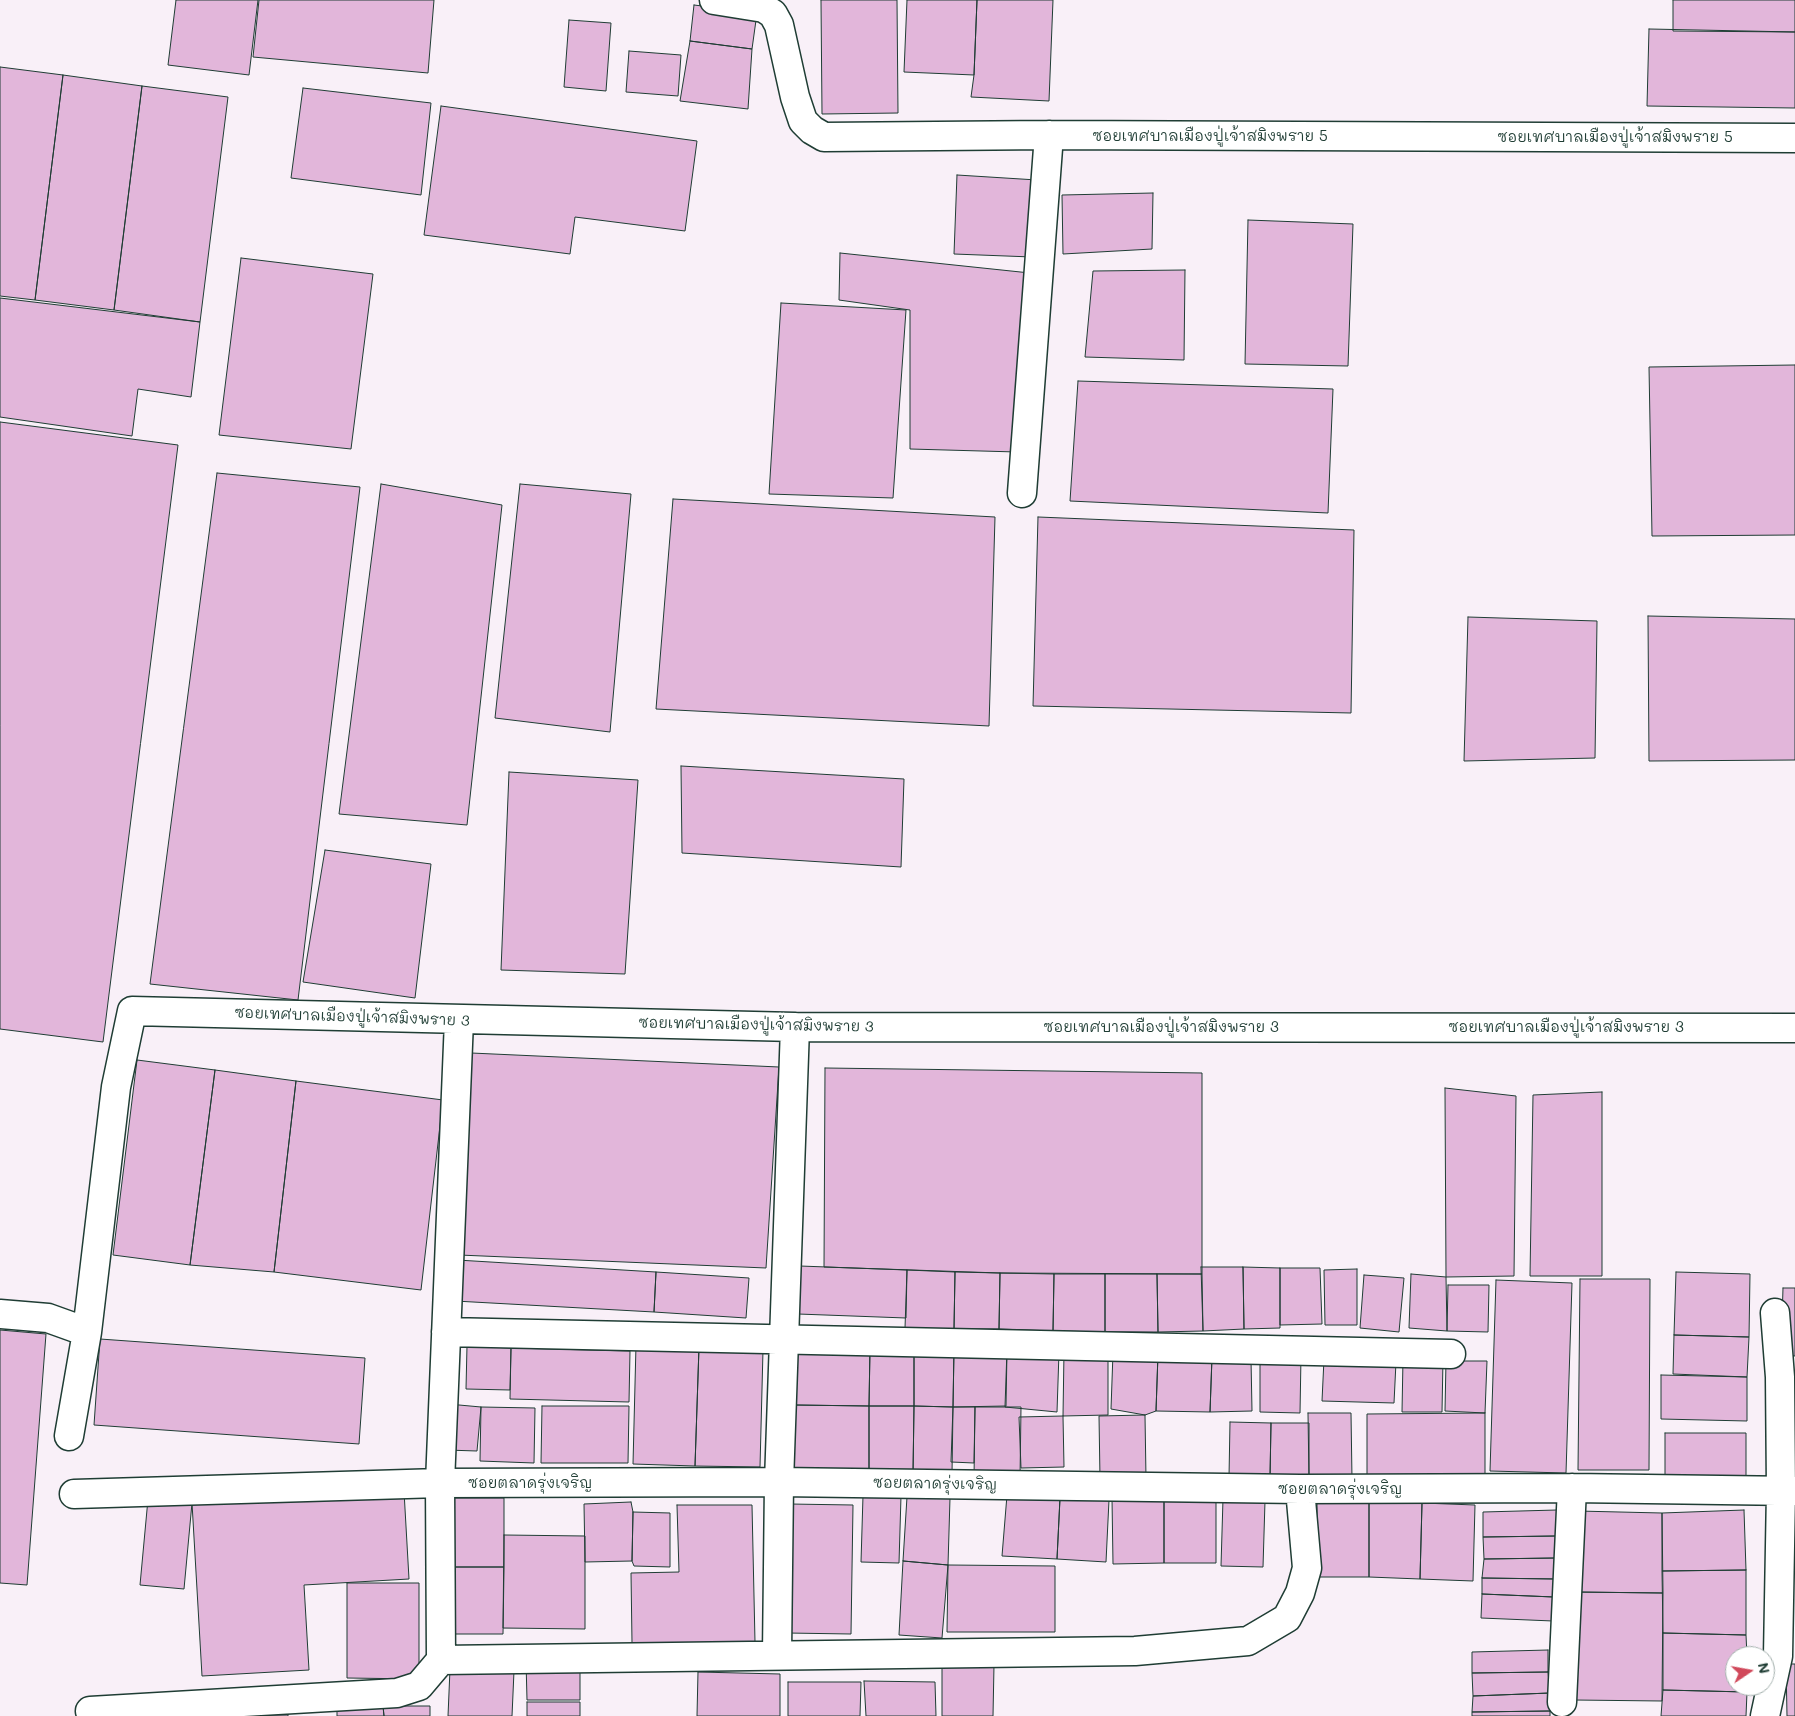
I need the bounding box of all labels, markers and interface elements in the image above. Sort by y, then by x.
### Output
street label: ซอยเทศบาลเมืองปู่เจ้าสมิงพราย 5 [1092,127,1328,145]
street label: ซอยเทศบาลเมืองปู่เจ้าสมิงพราย 5 [1497,128,1733,146]
street label: ซอยเทศบาลเมืองปู่เจ้าสมิงพราย 3 [234,1004,470,1030]
street label: ซอยเทศบาลเมืองปู่เจ้าสมิงพราย 3 [638,1014,874,1036]
street label: ซอยเทศบาลเมืองปู่เจ้าสมิงพราย 3 [1043,1018,1279,1036]
street label: ซอยเทศบาลเมืองปู่เจ้าสมิงพราย 3 [1448,1018,1684,1036]
street label: ซอยตลาดรุ่งเจริญ [468,1474,592,1492]
street label: ซอยตลาดรุ่งเจริญ [873,1474,997,1494]
street label: ซอยตลาดรุ่งเจริญ [1278,1480,1402,1498]
north arrow [1725,1646,1775,1696]
text: N [1754,1661,1775,1675]

